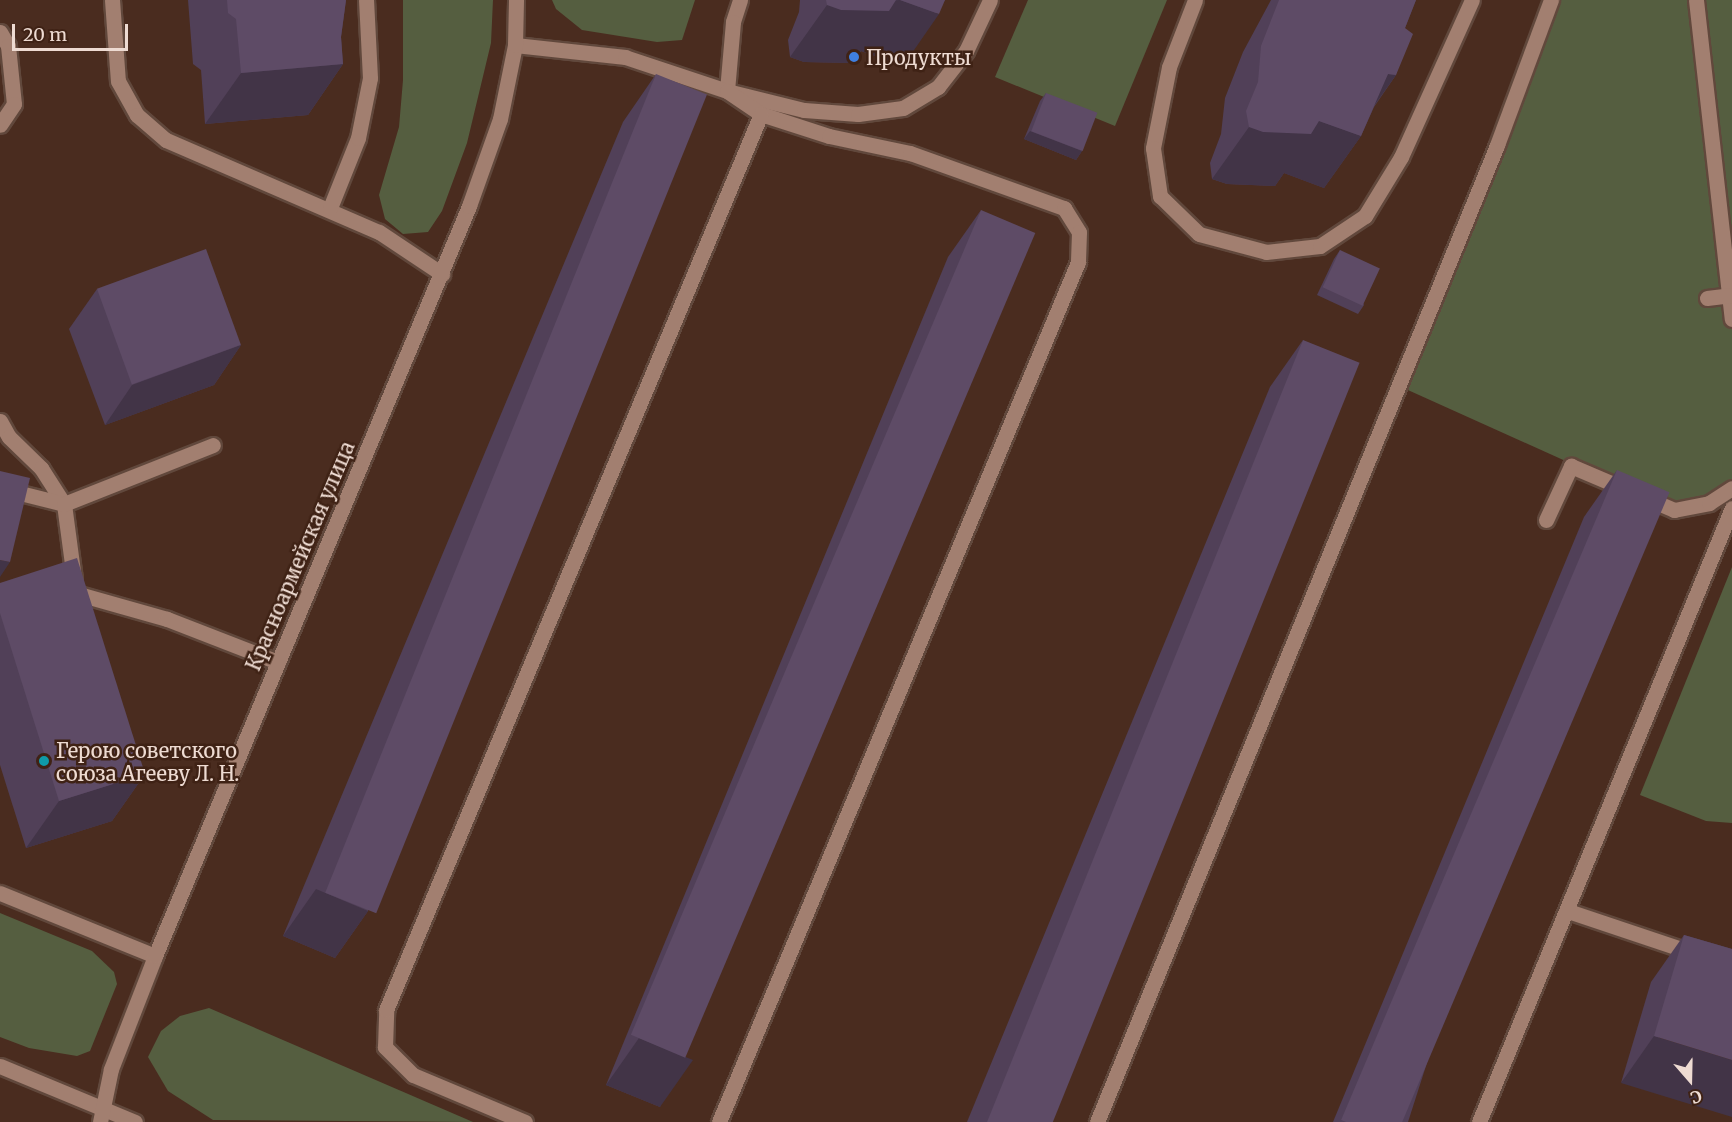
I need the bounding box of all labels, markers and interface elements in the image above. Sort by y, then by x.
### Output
scale bar [15,12,130,50]
text: 20 m [23,23,67,46]
place label: Продукты [866,45,971,69]
marker: Продукты [847,50,861,64]
street label: Красноармейская улица [241,438,359,674]
place label: Герою советского союза Агееву Л. Н. [56,738,239,785]
marker: Герою советского союза Агееву Л. Н. [37,754,51,768]
north arrow [1660,1050,1720,1110]
text: С [1688,1086,1705,1108]

